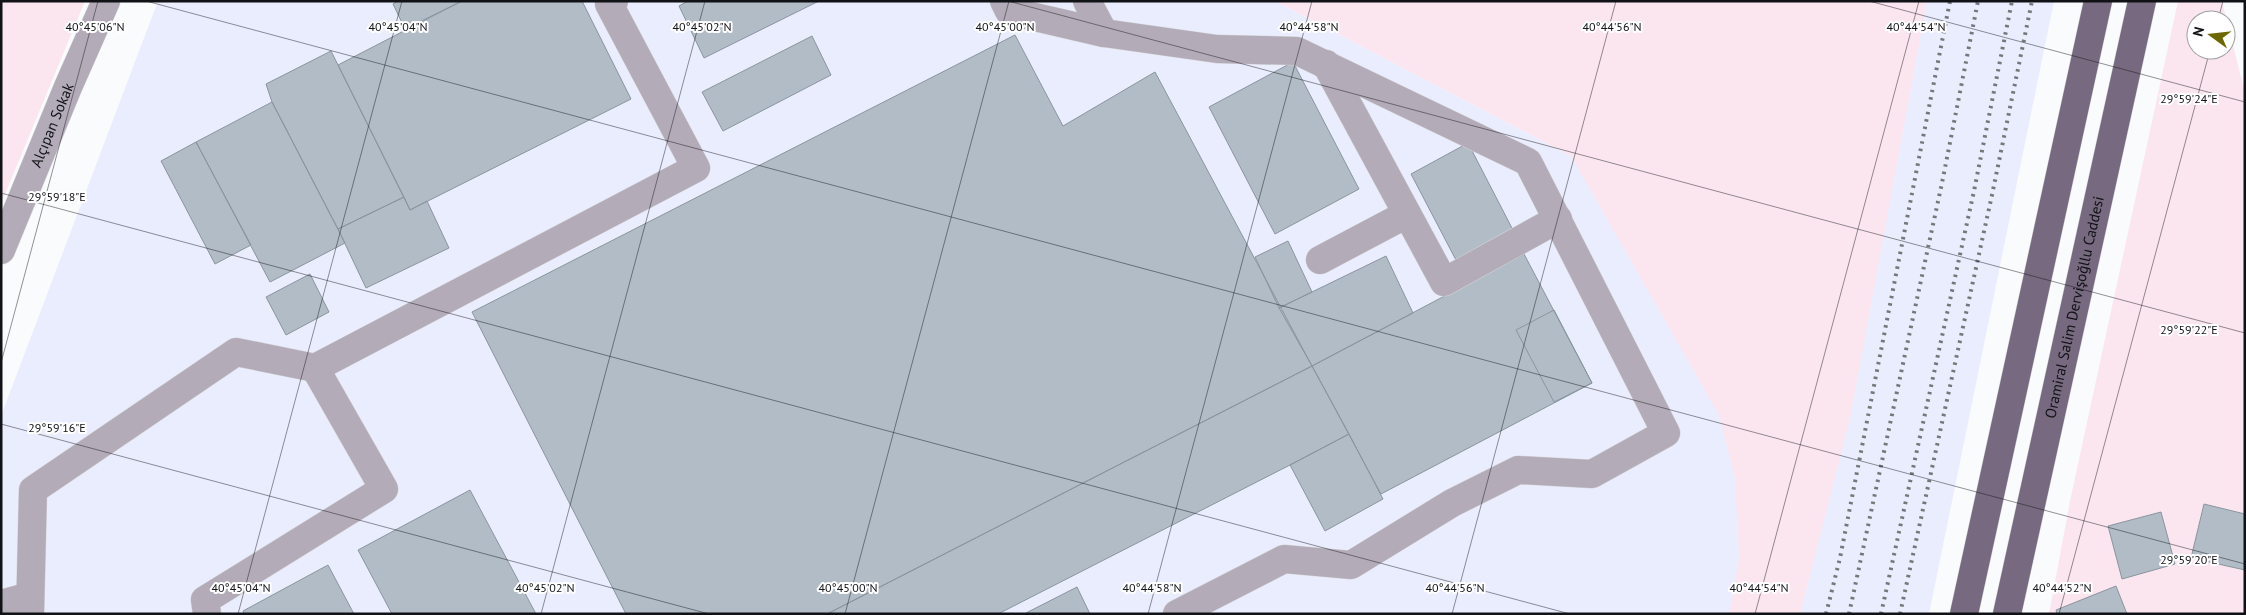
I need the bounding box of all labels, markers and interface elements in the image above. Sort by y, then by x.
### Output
north arrow [2186,10,2236,60]
text: 40°45'06"N [65,19,125,34]
text: 40°45'04"N [368,19,428,34]
text: 40°45'02"N [672,19,732,34]
text: 40°45'00"N [975,19,1035,34]
text: 40°44'58"N [1279,19,1339,34]
text: 40°44'56"N [1582,19,1642,34]
text: 40°44'54"N [1886,19,1946,34]
text: N [2189,25,2208,38]
street label: Alçıpan Sokak [26,79,78,170]
text: 29°59'24"E [2160,91,2218,106]
text: 29°59'18"E [28,189,86,204]
street label: Oramiral Salim Dervişoğllu Caddesi [2040,194,2108,420]
text: 29°59'22"E [2160,322,2218,337]
text: 29°59'16"E [28,420,86,435]
text: 29°59'20"E [2160,552,2218,567]
text: 40°45'04"N [211,580,271,595]
text: 40°45'02"N [515,580,575,595]
text: 40°45'00"N [818,580,878,595]
text: 40°44'58"N [1122,580,1182,595]
text: 40°44'56"N [1425,580,1485,595]
text: 40°44'54"N [1729,580,1789,595]
text: 40°44'52"N [2032,580,2092,595]

